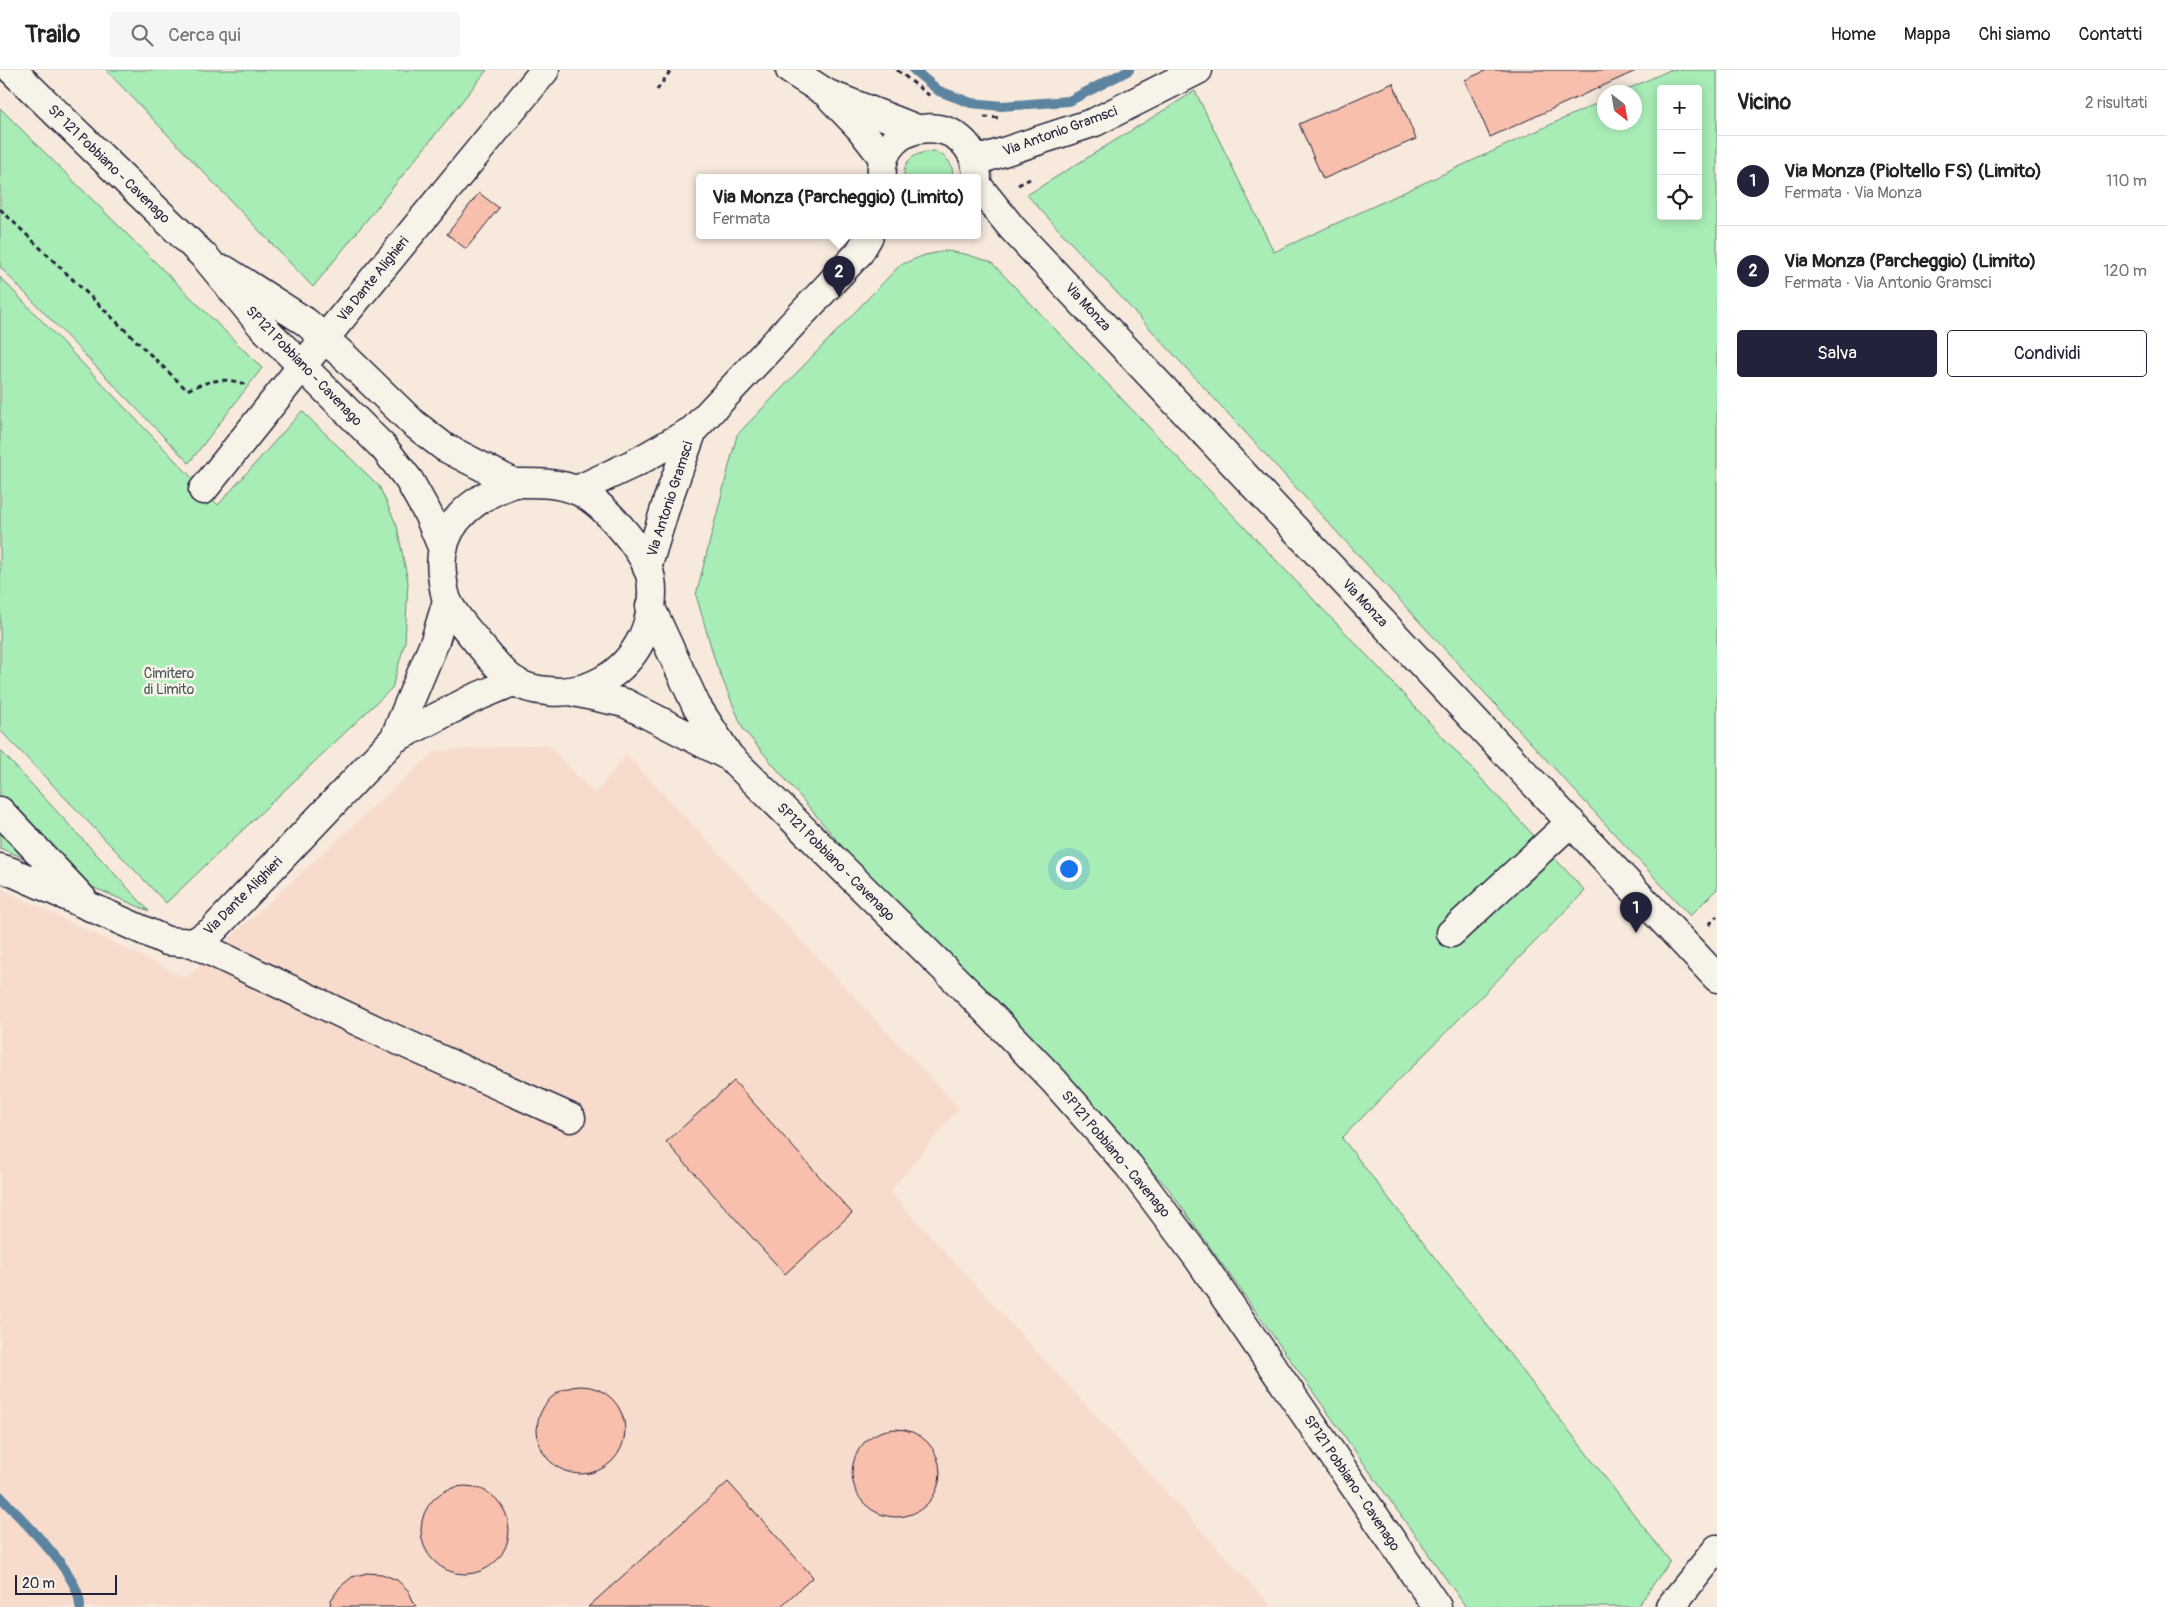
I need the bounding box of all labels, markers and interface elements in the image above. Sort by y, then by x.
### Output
search box [110,12,460,57]
text: Trailo [25,20,80,49]
icon: search [128,21,156,49]
text: Cerca qui [168,23,241,47]
text: Home [1830,23,1876,46]
text: Mappa [1904,23,1950,46]
text: Chi siamo [1978,23,2051,46]
text: Contatti [2079,23,2142,46]
north arrow [1597,85,1642,130]
map controls [1657,85,1702,220]
button: + [1657,85,1702,130]
text: Vicino [1737,89,1791,116]
text: 2 risultati [2085,93,2147,113]
street label: SP 121 Pobbiano - Cavenago [44,101,174,227]
street label: Via Antonio Gramsci [1001,102,1120,160]
button: − [1657,130,1702,175]
text: Via Monza (Pioltello FS) (Limito) [1784,159,2042,183]
text: 1 [1750,171,1756,191]
text: 110 m [2106,171,2147,191]
popup [696,174,981,239]
button: locate [1657,175,1702,220]
text: Fermata · Via Monza [1784,183,1922,203]
text: Via Monza (Parcheggio) (Limito) [712,185,965,209]
text: Fermata [712,209,770,229]
street label: Via Dante Alighieri [334,233,413,325]
text: Via Monza (Parcheggio) (Limito) [1784,249,2036,273]
pin: 2 [823,256,855,297]
text: 2 [1749,261,1757,281]
text: 120 m [2103,261,2147,281]
text: Fermata · Via Antonio Gramsci [1784,273,1991,293]
street label: Via Monza [1061,279,1115,335]
street label: SP121 Pobbiano - Cavenago [242,303,366,430]
button: Salva [1737,330,1937,377]
button: Condividi [1947,330,2147,377]
street label: Via Antonio Gramsci [643,439,697,559]
street label: Via Monza [1338,575,1392,631]
park label: Cimitero di Limito [144,665,195,698]
street label: SP121 Pobbiano - Cavenago [773,799,899,925]
street label: Via Dante Alighieri [200,853,286,939]
your location [1056,856,1082,882]
pin: 1 [1620,892,1652,933]
street label: SP121 Pobbiano - Cavenago [1058,1087,1174,1221]
street label: SP121 Pobbiano - Cavenago [1300,1412,1404,1555]
scale bar [15,1572,118,1595]
text: 20 m [22,1575,55,1592]

